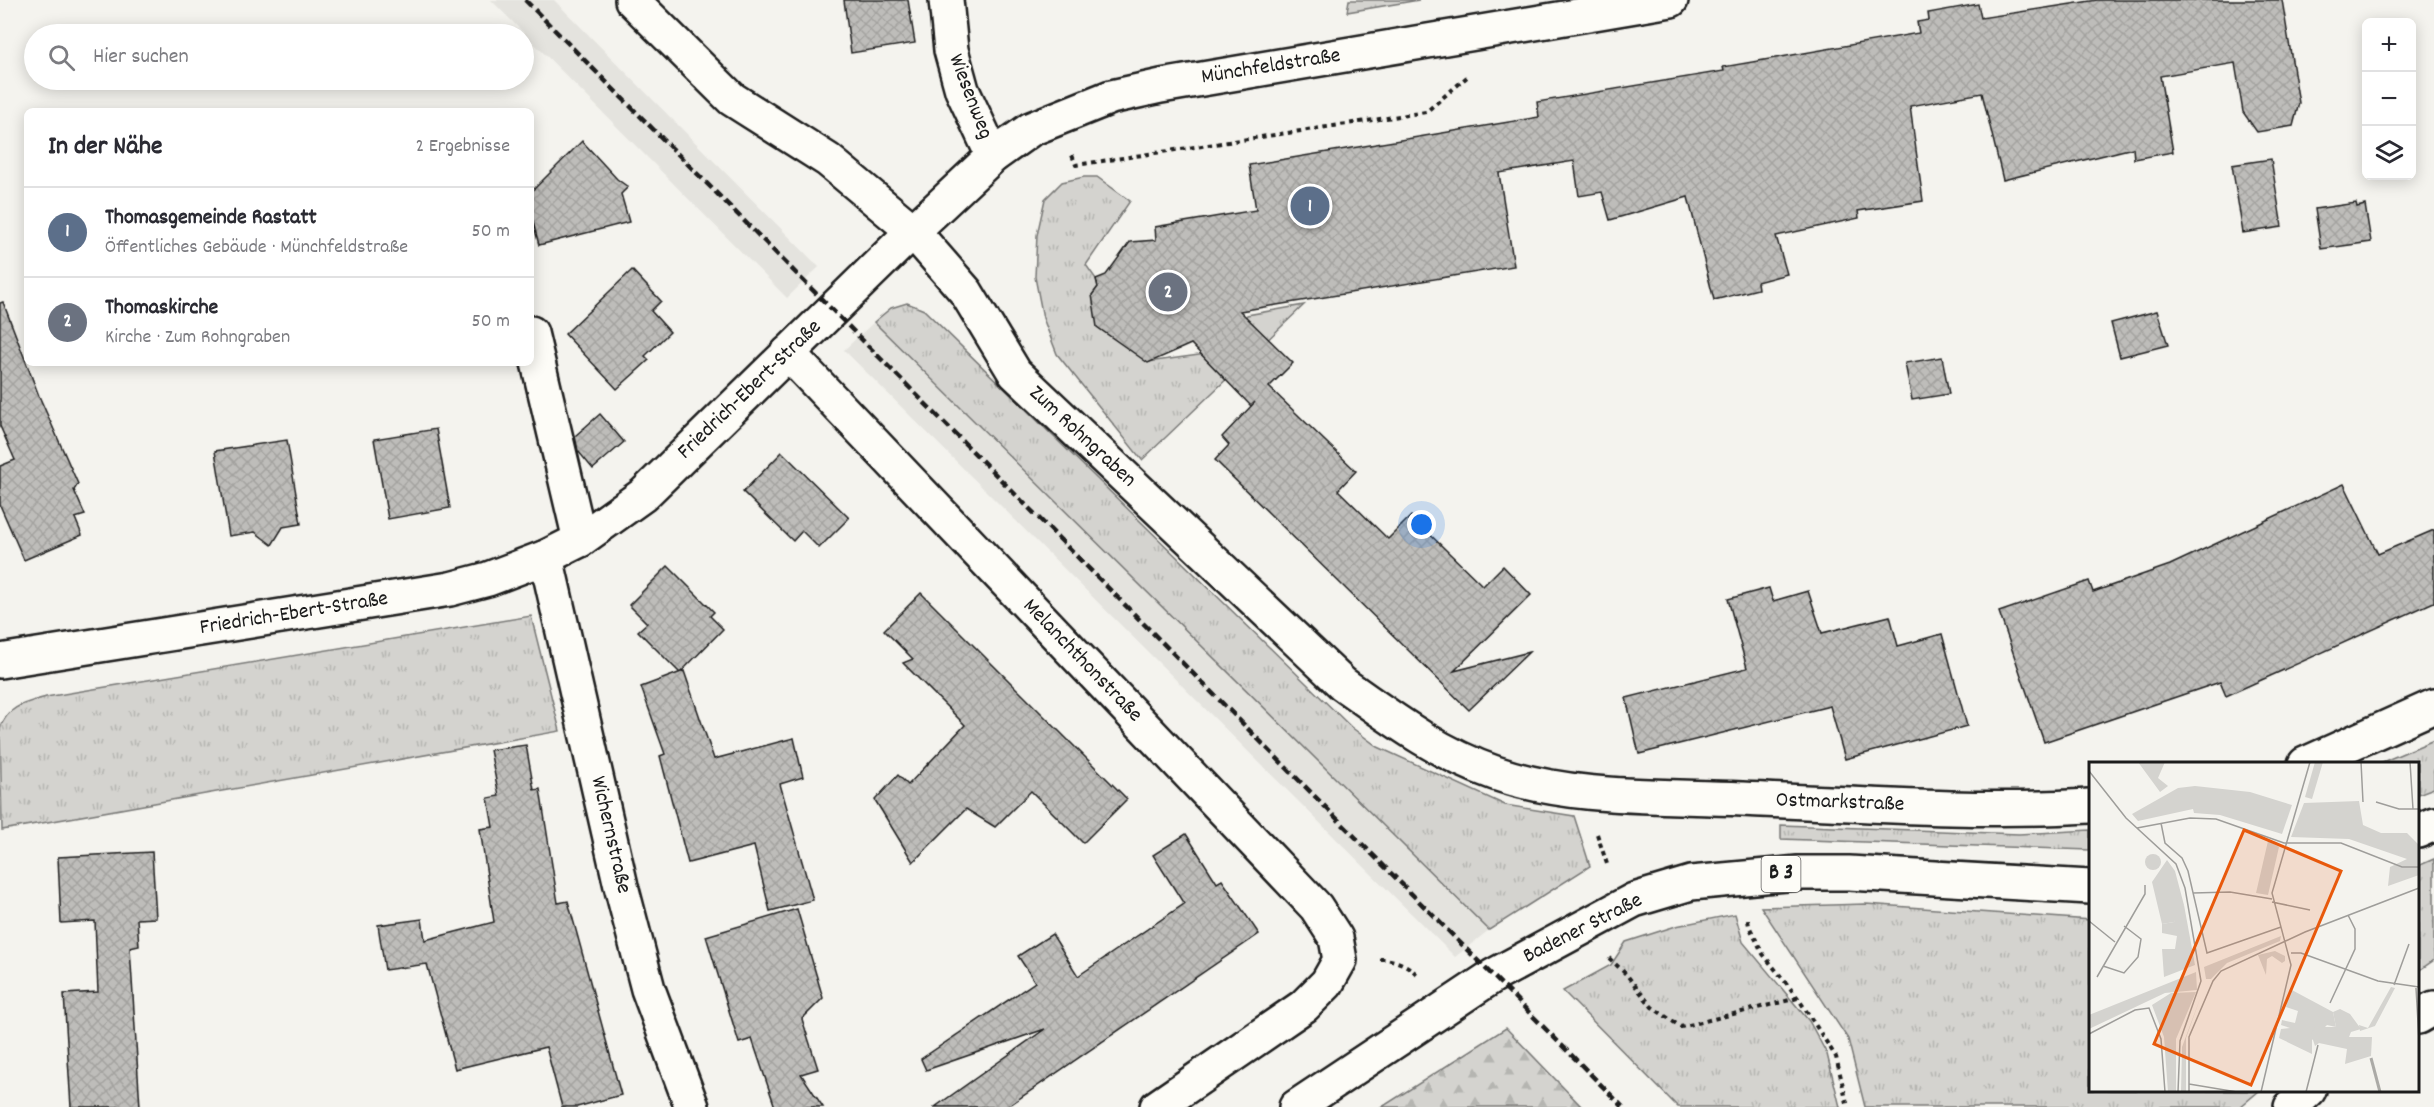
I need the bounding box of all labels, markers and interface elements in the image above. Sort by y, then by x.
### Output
map controls [2362,18,2416,180]
button: + [2362,18,2416,72]
search box [24,24,534,90]
icon: search [45,41,78,74]
street label: Münchfeldstraße [1199,41,1343,93]
text: Hier suchen [93,42,189,73]
street label: Wiesenweg [940,50,1000,144]
button: − [2362,72,2416,126]
button: layers [2362,126,2416,180]
text: In der Nähe [48,129,162,166]
text: 2 Ergebnisse [415,133,510,161]
pin: 1 [1290,184,1330,228]
text: Thomasgemeinde Rastatt [105,203,317,234]
text: 1 [65,218,70,246]
text: 50 m [472,218,510,246]
text: Öffentliches Gebäude · Münchfeldstraße [105,234,408,262]
pin: 2 [1148,270,1188,314]
text: Thomaskirche [105,293,218,324]
text: 2 [63,308,72,336]
text: 50 m [472,308,510,336]
street label: Friedrich-Ebert-Straße [671,313,829,467]
text: Kirche · Zum Rohngraben [105,324,290,352]
street label: Zum Rohngraben [1021,379,1143,495]
your location [1407,510,1436,539]
street label: Friedrich-Ebert-Straße [198,584,390,644]
street label: Melanchthonstraße [1015,592,1149,730]
inset map [2089,762,2419,1092]
street label: Wichernstraße [581,773,639,897]
street label: Ostmarkstraße [1775,785,1905,821]
road number: B 3 [1762,856,1800,892]
street label: Badener Straße [1518,886,1648,972]

